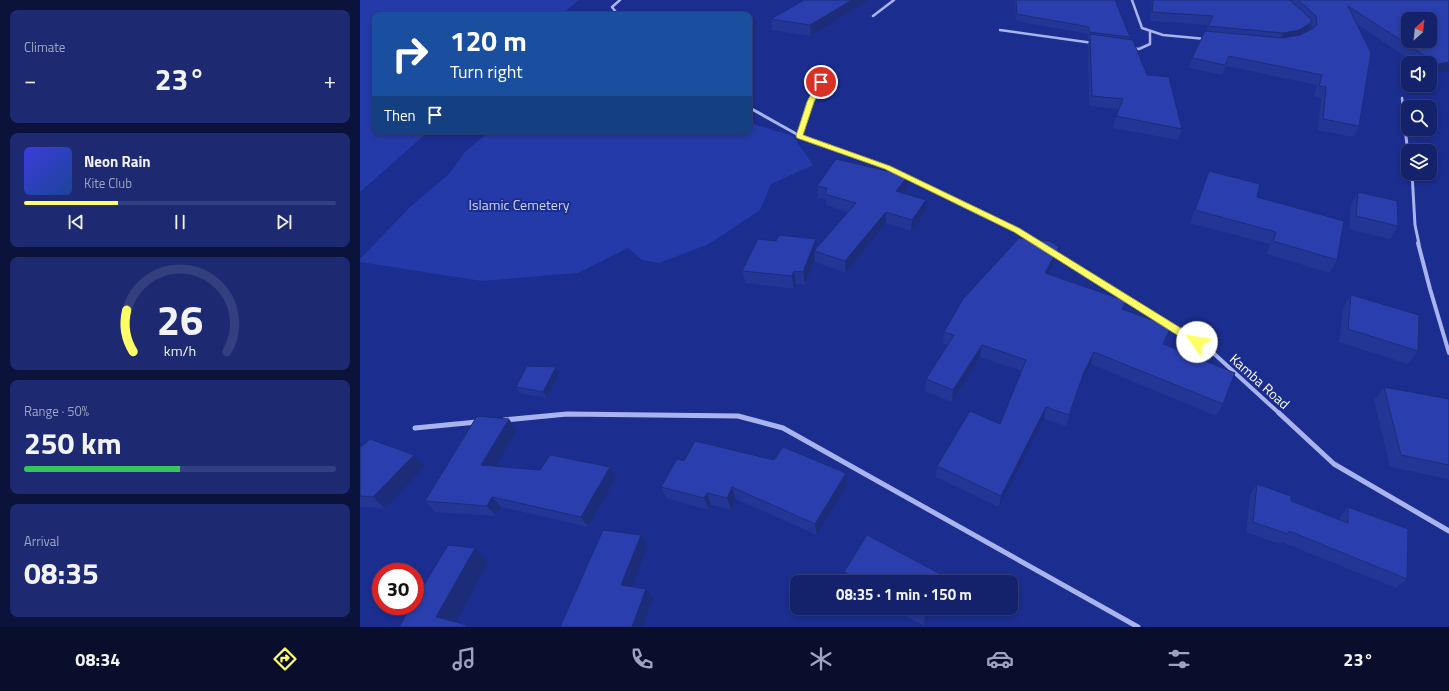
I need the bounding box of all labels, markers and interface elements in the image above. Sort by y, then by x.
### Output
north arrow [1401,12,1437,48]
map controls [1401,12,1437,180]
text: 120 m [450,19,527,62]
icon: right [384,28,436,80]
text: Climate [24,37,65,57]
text: 23° [155,56,205,102]
button: sound [1401,56,1437,92]
text: Turn right [450,58,523,85]
text: − [24,63,36,97]
text: + [324,63,336,97]
pin [804,65,838,99]
icon: arrive [810,71,832,93]
button: search [1401,100,1437,136]
text: Then [384,104,416,127]
icon: arrive [424,104,446,126]
button: layers [1401,144,1437,180]
text: Neon Rain [84,150,151,173]
text: Kite Club [84,173,132,193]
park label: Islamic Cemetery [468,194,570,215]
icon: previous [65,211,87,233]
icon: pause [169,211,191,233]
icon: next [273,211,295,233]
text: 26 [157,287,203,350]
position arrow [1176,321,1218,363]
text: km/h [164,339,196,361]
street label: Kamba Road [1225,348,1295,414]
text: Range · 50% [24,401,89,421]
text: 250 km [24,420,122,466]
text: Arrival [24,531,59,551]
text: 08:35 [24,550,99,596]
speed limit sign: 30 [372,563,424,615]
text: 08:35 · 1 min · 150 m [836,583,972,606]
icon: directions [271,645,299,673]
icon: music [450,645,478,673]
icon: phone [628,645,656,673]
icon: climate [807,645,835,673]
icon: car [986,645,1014,673]
icon: filters [1165,645,1193,673]
text: 08:34 [75,646,120,673]
text: 23° [1343,646,1374,673]

